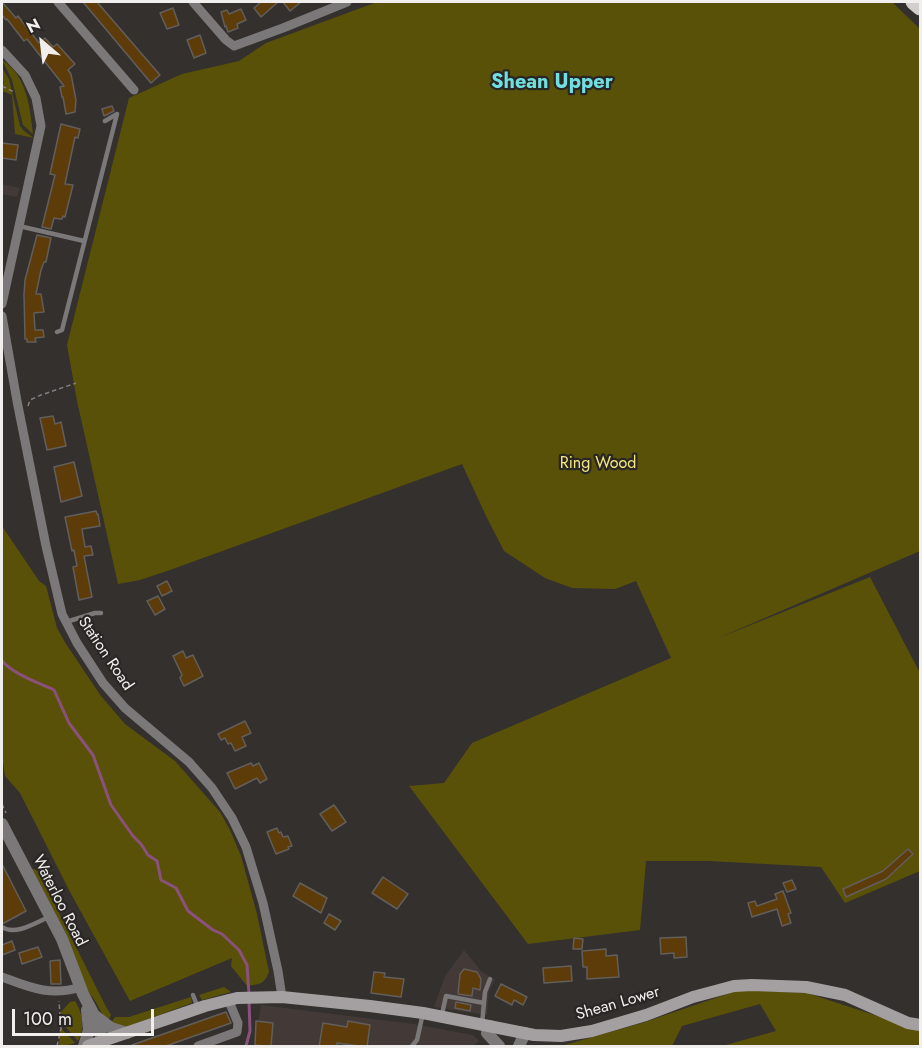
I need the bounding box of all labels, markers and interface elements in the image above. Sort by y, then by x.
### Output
north arrow [12,12,72,72]
text: N [22,13,44,39]
district label: Shean Upper [491,71,613,95]
park label: Ring Wood [560,454,636,474]
street label: Station Road [73,614,137,694]
street label: Waterloo Road [28,852,90,950]
street label: Shean Lower [574,983,662,1025]
scale bar [15,997,158,1035]
text: 100 m [23,1006,72,1032]

